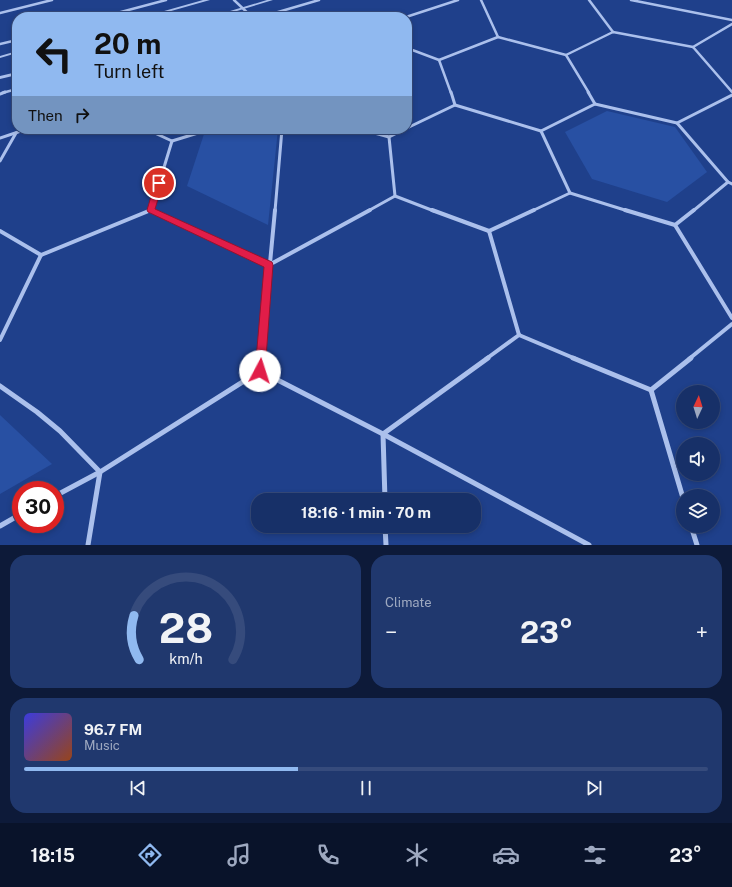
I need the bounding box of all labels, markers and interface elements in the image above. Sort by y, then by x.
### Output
text: 20 m [94,27,161,60]
icon: left [28,28,80,80]
text: Turn left [94,61,164,82]
icon: right [71,104,93,126]
text: Then [28,107,63,124]
pin [142,166,176,200]
icon: arrive [148,172,170,194]
position arrow [239,350,281,392]
north arrow [676,385,720,429]
map controls [676,385,720,533]
button: sound [676,437,720,481]
speed limit sign: 30 [12,481,64,533]
button: layers [676,489,720,533]
text: 18:16 · 1 min · 70 m [301,504,431,521]
text: Climate [385,595,432,610]
text: 28 [158,602,213,651]
text: 23° [520,614,573,650]
text: − [385,619,397,645]
text: + [696,619,708,645]
text: km/h [169,649,202,666]
text: 96.7 FM [84,721,142,738]
text: Music [84,738,120,753]
icon: previous [127,777,149,799]
icon: pause [355,777,377,799]
icon: next [583,777,605,799]
icon: directions [136,841,164,869]
icon: music [225,841,253,869]
icon: phone [314,841,342,869]
icon: climate [403,841,431,869]
icon: car [492,841,520,869]
icon: filters [581,841,609,869]
text: 18:15 [30,845,75,866]
text: 23° [670,845,701,866]

